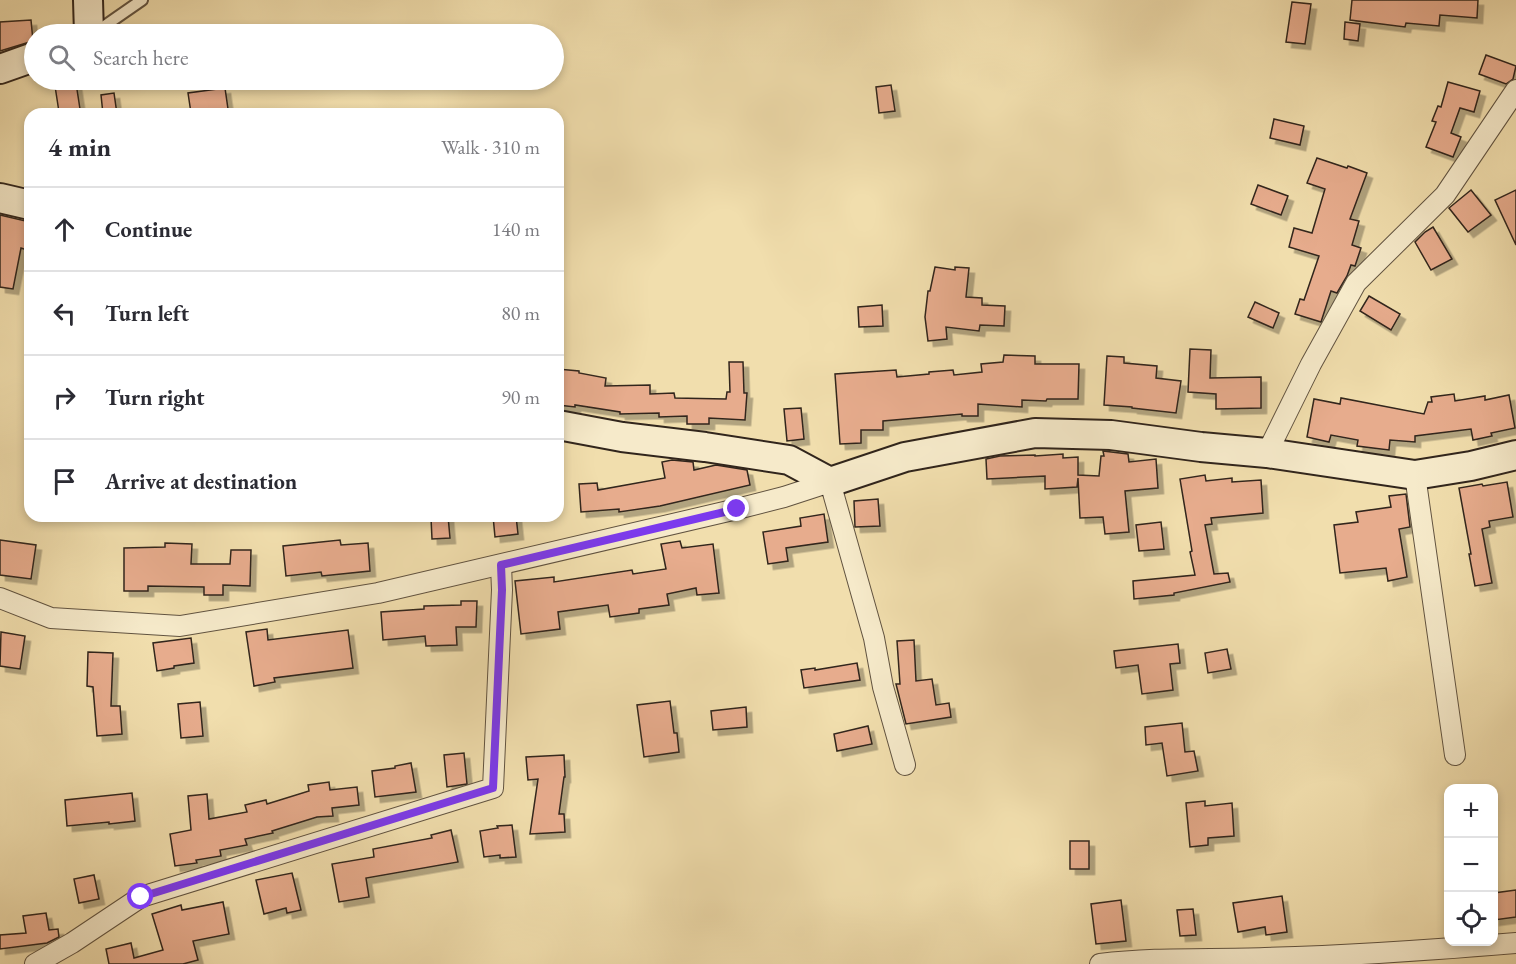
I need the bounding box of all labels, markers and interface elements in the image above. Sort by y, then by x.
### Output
search box [24,24,564,90]
icon: search [45,41,78,74]
text: Search here [93,43,188,72]
text: 4 min [48,130,111,164]
text: Walk · 310 m [441,134,540,160]
icon: ahead [48,213,81,246]
text: Continue [105,215,192,244]
text: 140 m [492,216,540,242]
icon: left [48,297,81,330]
text: Turn left [105,299,189,328]
text: 80 m [501,300,540,326]
icon: right [48,381,81,414]
text: Turn right [105,383,204,412]
text: 90 m [501,384,540,410]
icon: arrive [48,465,81,498]
text: Arrive at destination [105,467,297,496]
route end [723,495,749,521]
map controls [1444,784,1498,946]
button: + [1444,784,1498,838]
button: − [1444,838,1498,892]
route start [127,883,153,909]
button: locate [1444,892,1498,946]

